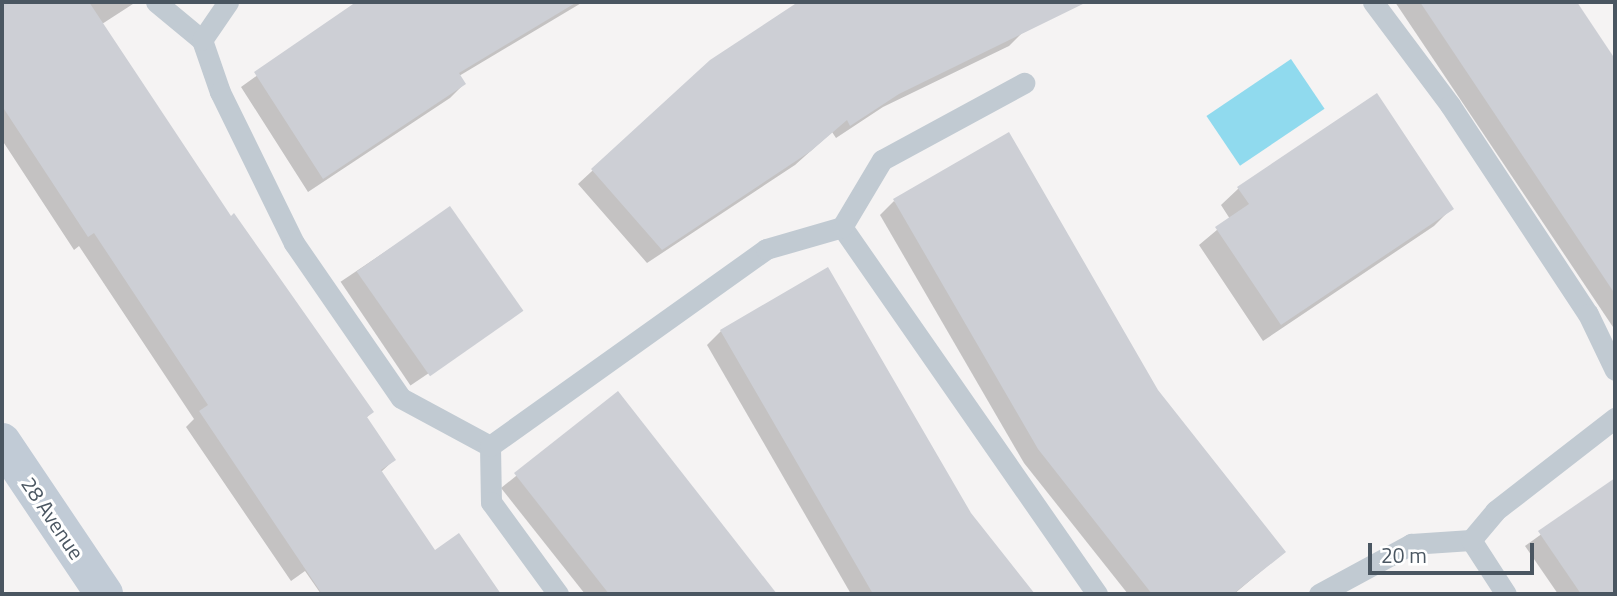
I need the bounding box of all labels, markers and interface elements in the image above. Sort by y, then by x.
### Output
street label: 28 Avenue [16,472,90,564]
scale bar [1372,530,1538,574]
text: 20 m [1381,539,1427,571]

